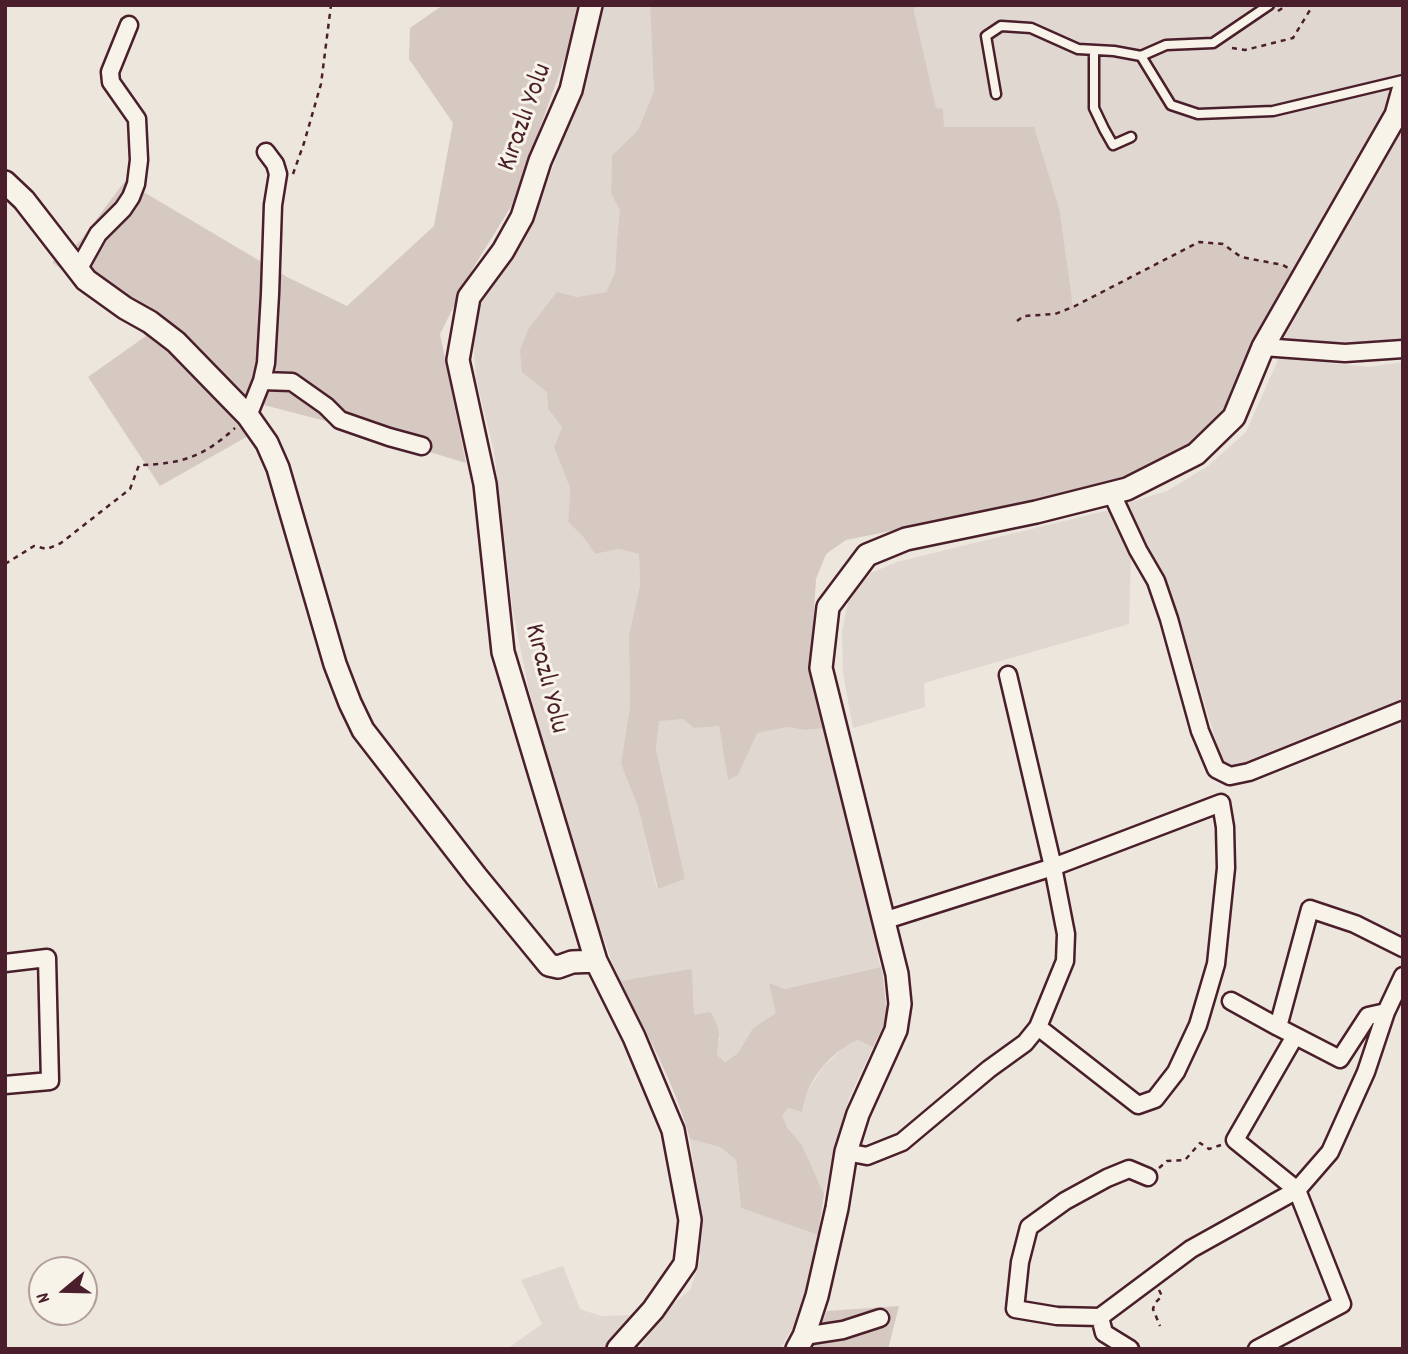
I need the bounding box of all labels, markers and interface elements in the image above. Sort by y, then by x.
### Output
street label: Kırazlı Yolu [492,60,562,176]
street label: Kırazlı Yolu [514,621,574,737]
north arrow [28,1256,98,1326]
text: N [30,1289,59,1306]

